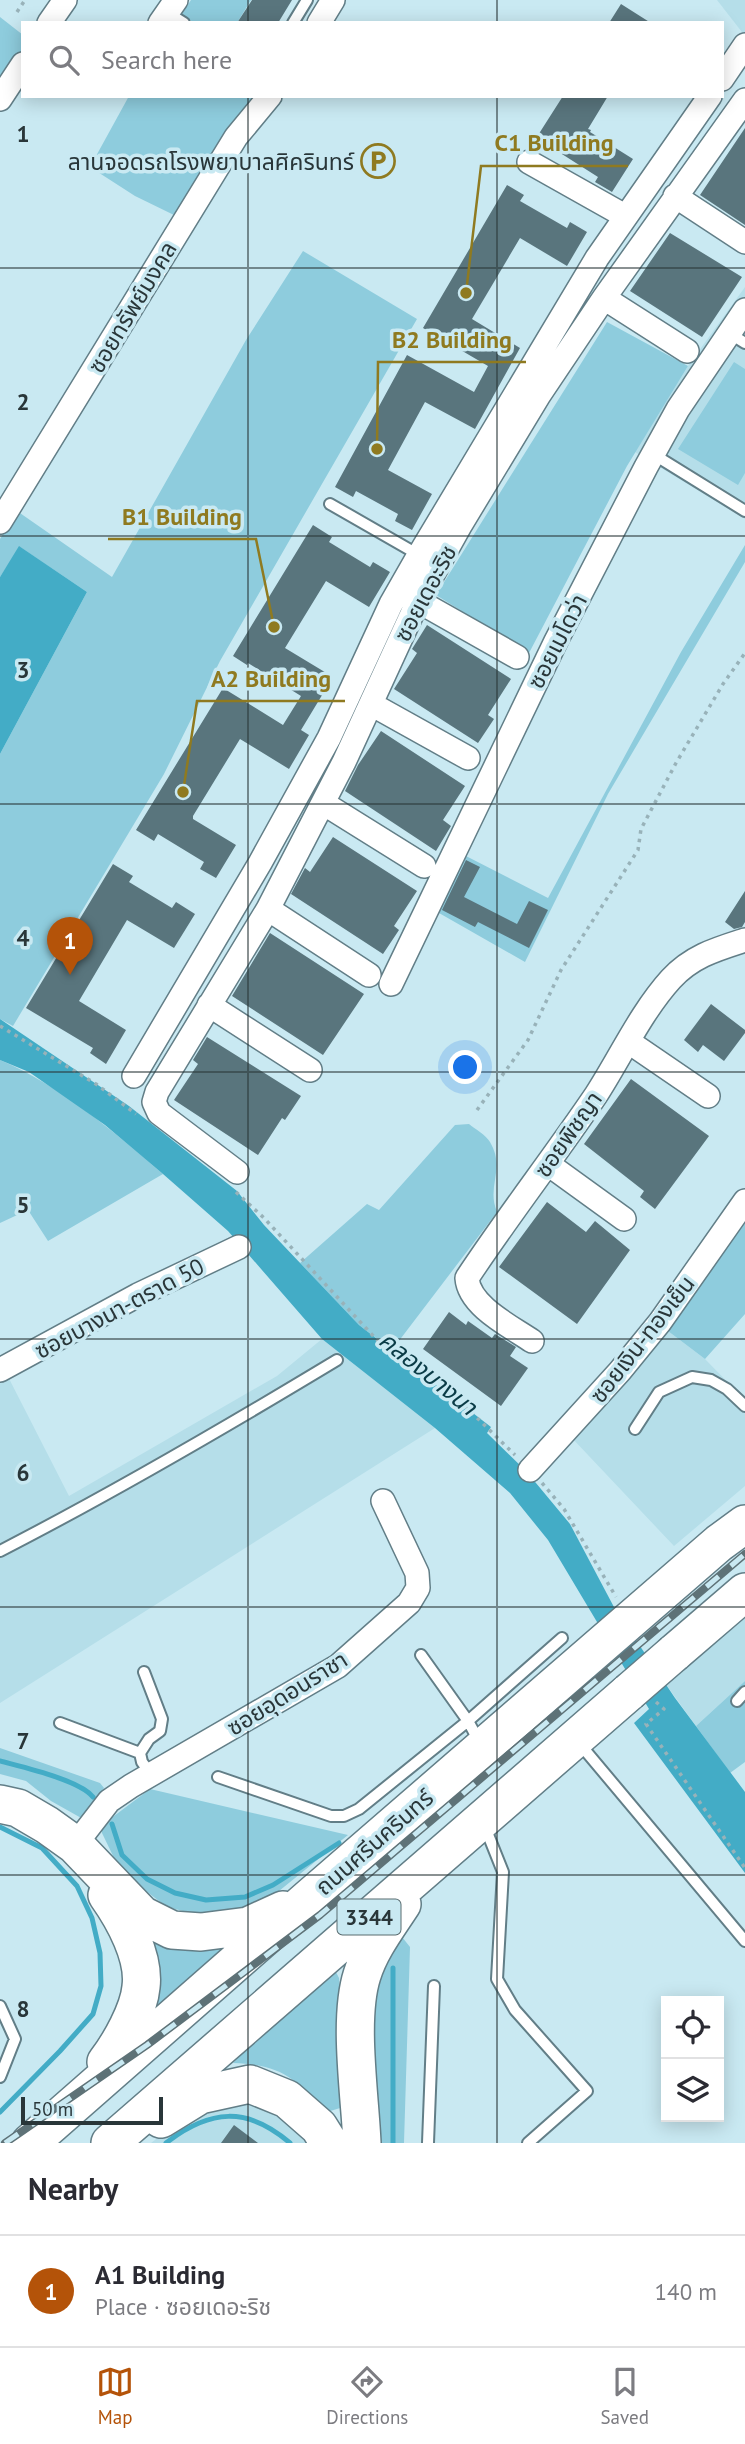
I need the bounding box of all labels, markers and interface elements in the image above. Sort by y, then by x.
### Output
search box [21,21,724,98]
icon: search [45,41,83,79]
text: Search here [101,43,232,76]
text: 1 [16,119,30,148]
callout: C1 Building [481,121,628,166]
text: C1 Building [494,127,614,158]
parking icon: ลานจอดรถโรงพยาบาลศิครินทร์ [359,142,397,180]
place label: ลานจอดรถโรงพยาบาลศิครินทร์ [68,147,355,176]
street label: ซอยทรัพย์มงคล [81,236,183,378]
callout: B2 Building [378,317,526,362]
text: B2 Building [392,324,512,355]
text: 2 [16,387,30,416]
callout: B1 Building [108,494,256,539]
text: B1 Building [122,501,242,532]
street label: ซอยเดอะริช [387,540,463,646]
street label: ซอยเมโดว่า [521,589,593,693]
text: 3 [16,655,30,684]
callout: A2 Building [197,656,345,701]
text: A2 Building [211,663,331,694]
pin: 1 [47,917,93,975]
text: 4 [16,923,30,952]
your location [448,1050,482,1084]
street label: ซอยพิชญา [528,1085,608,1183]
text: 5 [16,1190,30,1219]
street label: ซอยบางนา-ตราด 50 [29,1251,209,1365]
street label: ซอยเงิน-ทองเย็น [583,1270,701,1408]
water label: คลองบางนา [373,1324,484,1423]
text: 6 [16,1458,30,1487]
street label: ซอยอุดอนราชา [221,1644,353,1742]
text: 7 [16,1726,30,1755]
street label: ถนนศรีนครินทร์ [309,1782,440,1901]
road number: 3344 [338,1899,400,1934]
text: 8 [16,1994,30,2023]
map controls [661,1996,724,2122]
button: locate [661,1996,724,2059]
button: layers [661,2059,724,2122]
scale bar [21,2094,163,2126]
text: 50 m [32,2097,73,2121]
text: Nearby [28,2169,118,2208]
text: A1 Building [95,2258,225,2291]
text: 1 [44,2277,58,2306]
text: 140 m [655,2277,717,2306]
text: Place · ซอยเดอะริช [95,2292,271,2321]
tab: Map [96,2363,134,2429]
tab: Directions [326,2363,408,2429]
tab: Saved [601,2363,649,2429]

